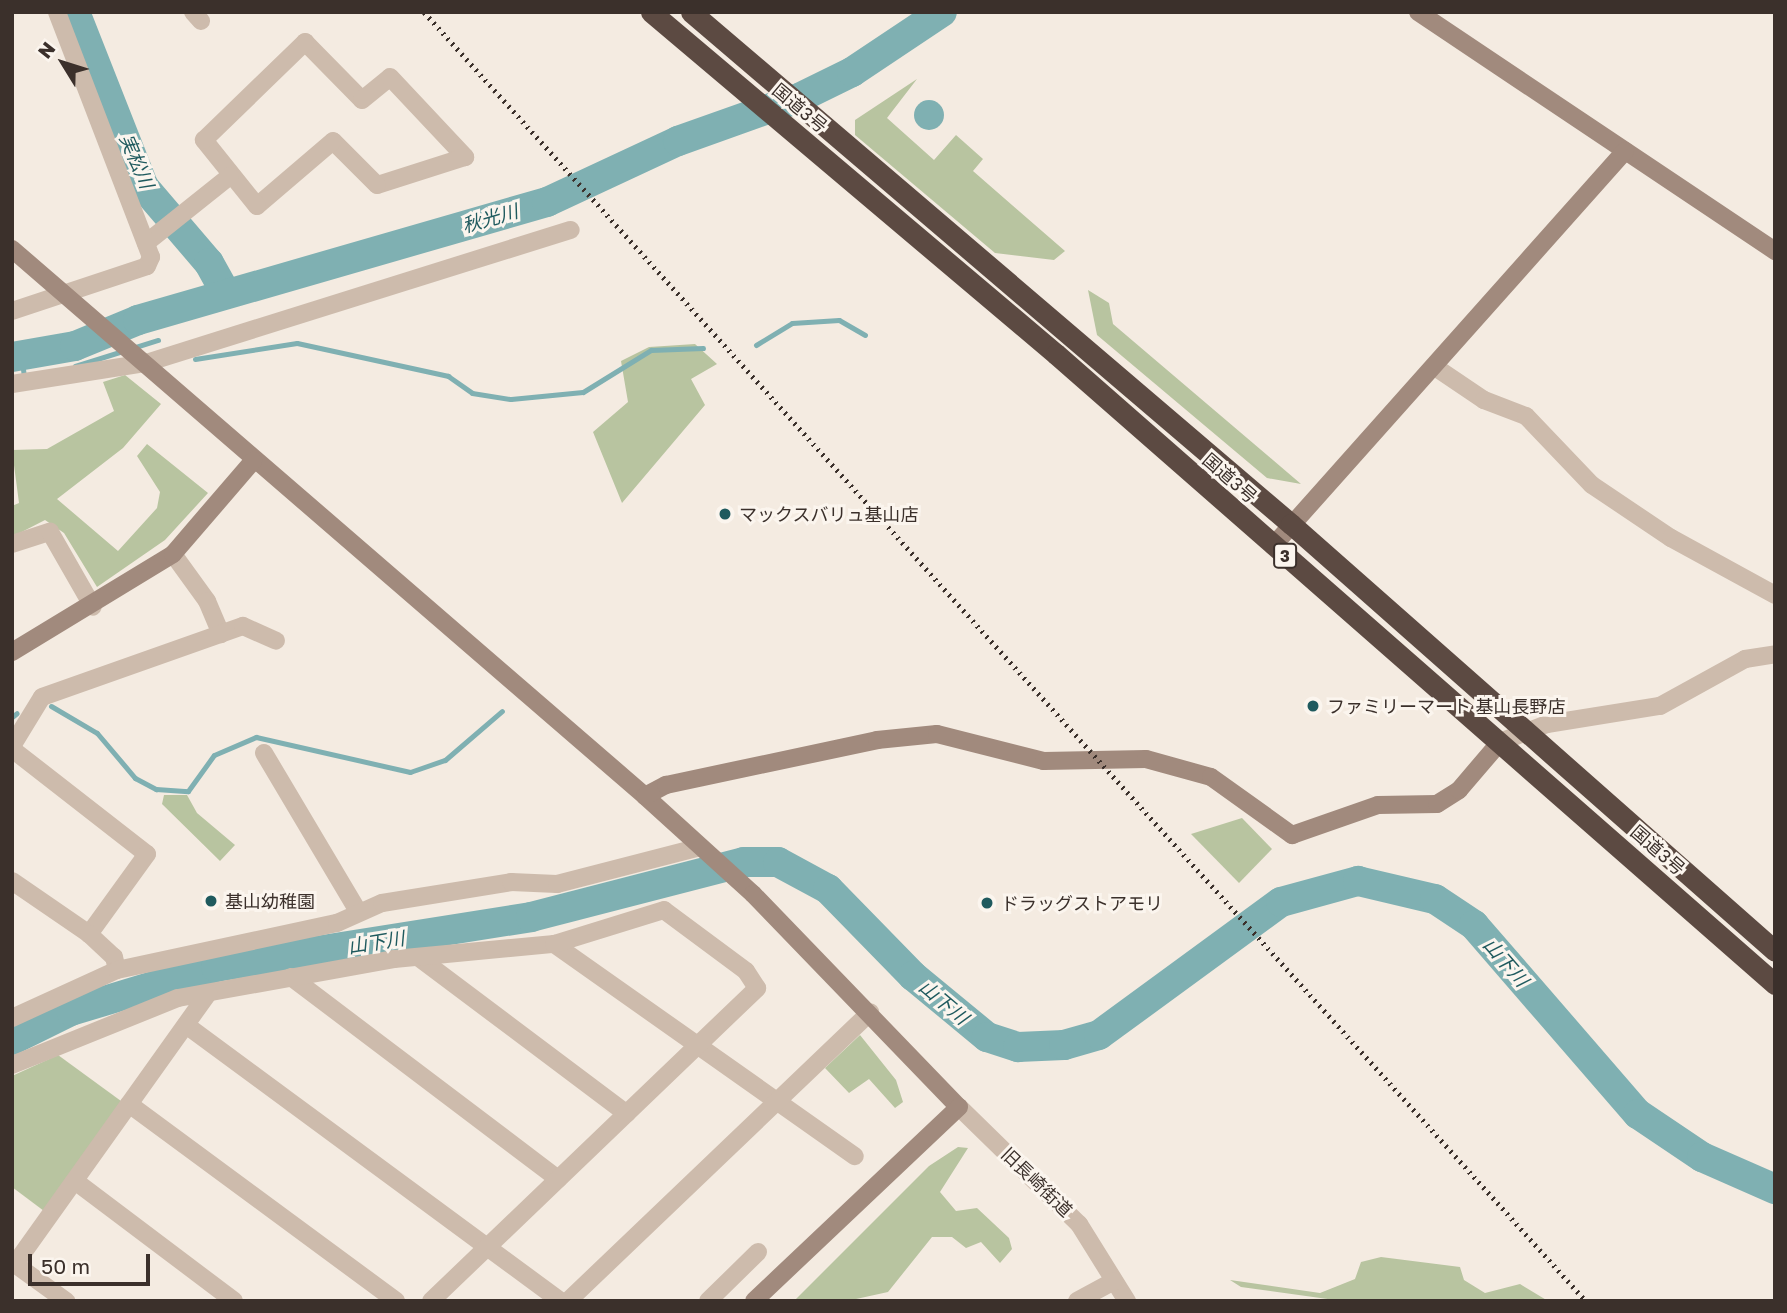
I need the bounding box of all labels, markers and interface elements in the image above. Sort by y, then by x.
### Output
north arrow [28,28,98,98]
text: N [33,37,60,63]
street label: 国道3号 [768,79,832,137]
water label: 実松川 [115,130,159,192]
water label: 秋光川 [459,199,521,237]
street label: 国道3号 [1199,449,1261,507]
place label: マックスバリュ基山店 [739,503,919,525]
marker: マックスバリュ基山店 [717,506,733,522]
road number: 3 [1273,544,1297,568]
place label: ファミリーマート 基山長野店 [1327,695,1565,717]
marker: ファミリーマート 基山長野店 [1305,698,1321,714]
street label: 国道3号 [1627,821,1689,879]
place label: 基山幼稚園 [225,890,315,912]
place label: ドラッグストアモリ [1001,892,1163,914]
marker: 基山幼稚園 [203,893,219,909]
marker: ドラッグストアモリ [979,895,995,911]
water label: 山下川 [346,926,406,958]
water label: 山下川 [1479,933,1533,991]
water label: 山下川 [915,975,973,1029]
street label: 旧長崎街道 [997,1143,1077,1221]
scale bar [32,1240,154,1284]
text: 50 m [41,1253,90,1279]

